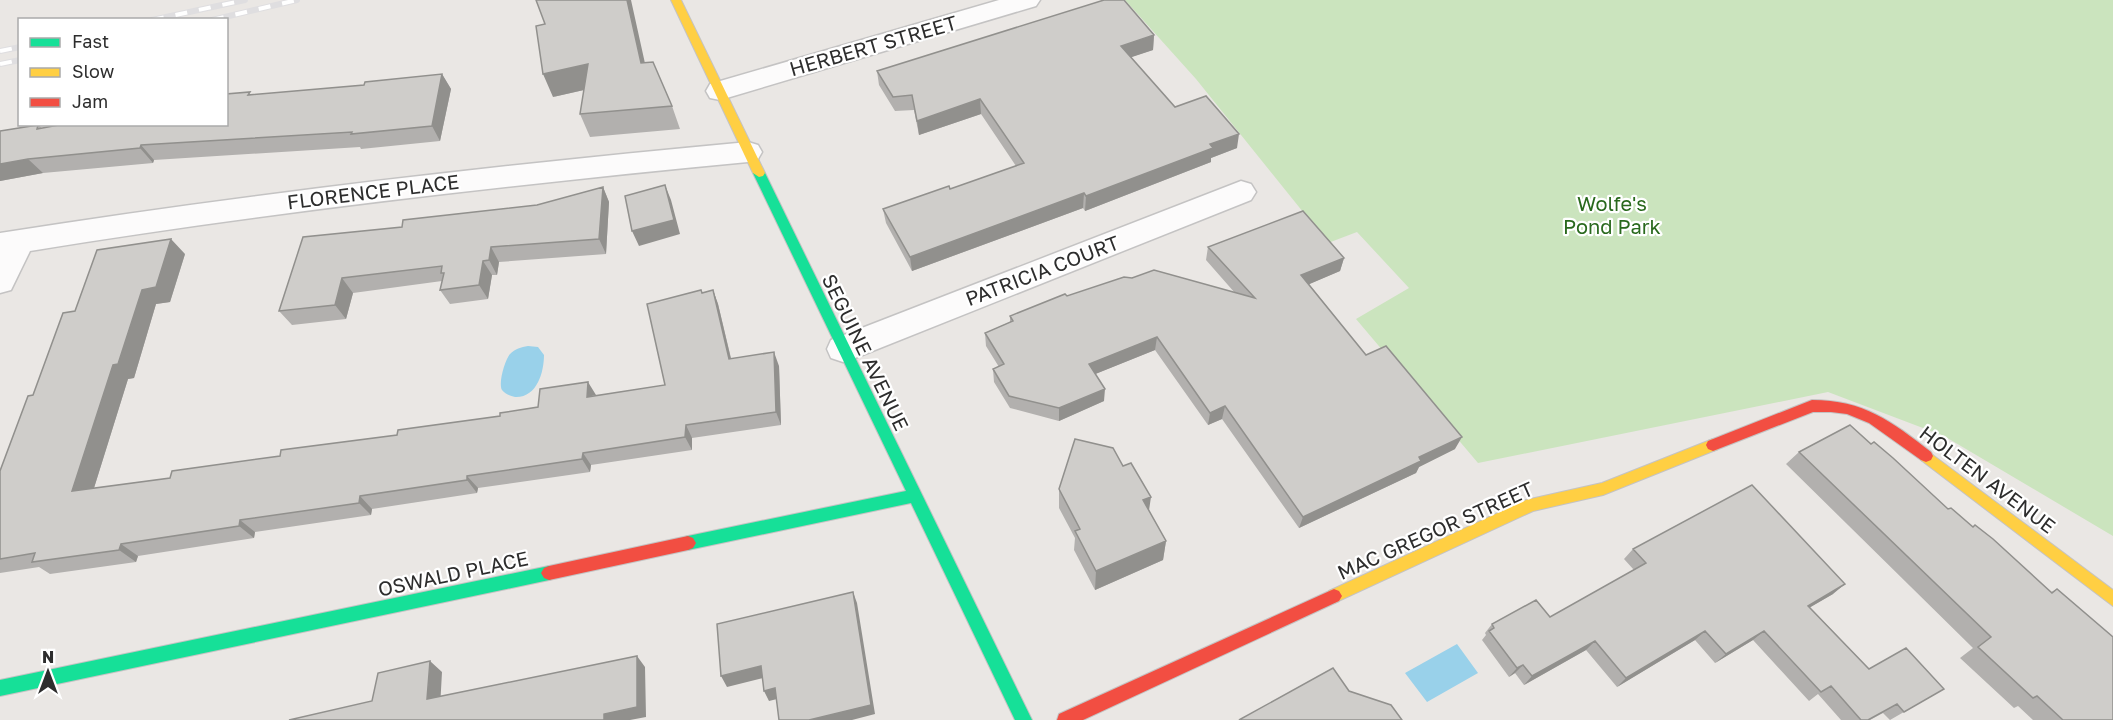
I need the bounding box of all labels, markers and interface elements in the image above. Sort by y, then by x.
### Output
street label: HERBERT STREET [787,10,959,80]
legend [18,18,228,126]
text: Fast [72,30,109,52]
text: Slow [72,60,115,82]
text: Jam [72,90,108,112]
street label: FLORENCE PLACE [286,169,460,213]
park label: Wolfe's Pond Park [1563,191,1661,238]
street label: PATRICIA COURT [962,230,1122,310]
street label: SEGUINE AVENUE [818,270,914,434]
street label: HOLTEN AVENUE [1915,420,2061,538]
street label: MAC GREGOR STREET [1333,476,1537,584]
street label: OSWALD PLACE [376,545,530,601]
north arrow [18,642,78,702]
text: N [42,647,54,667]

